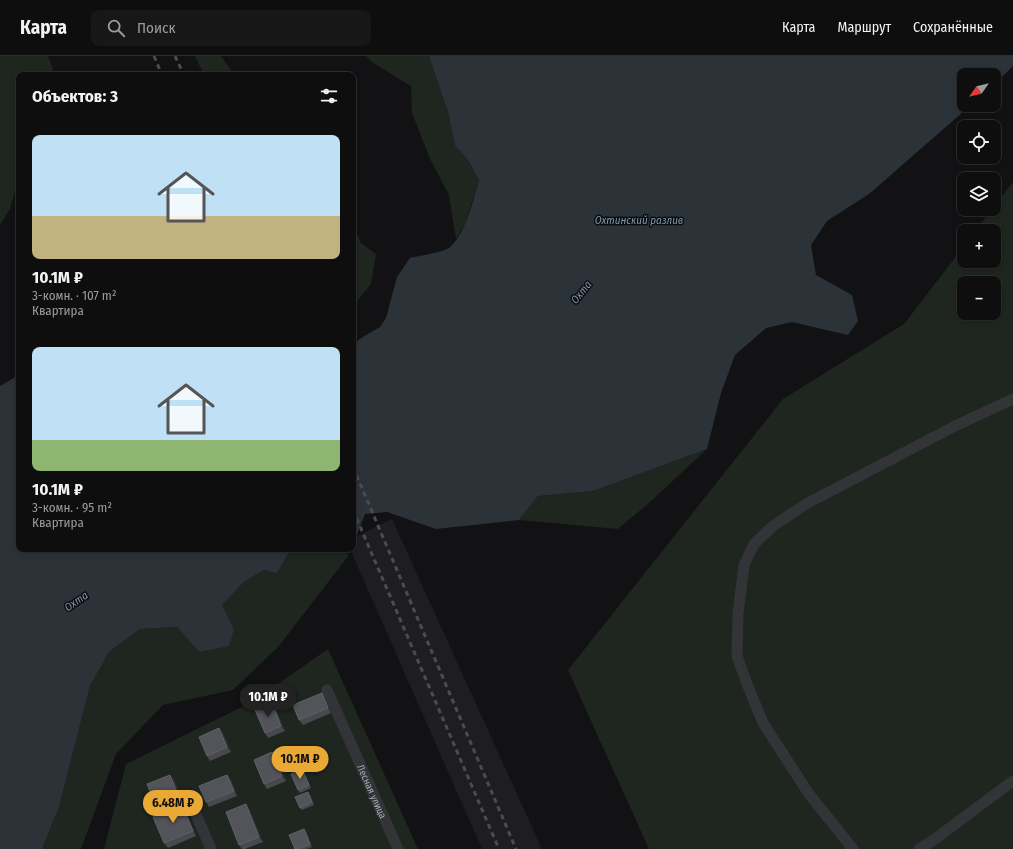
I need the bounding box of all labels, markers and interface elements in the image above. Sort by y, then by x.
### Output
search box [91,10,371,46]
text: Карта [20,16,67,39]
icon: search [105,17,127,39]
text: Поиск [137,19,175,37]
text: Карта [782,19,815,36]
text: Маршрут [837,19,891,36]
text: Сохранённые [913,19,993,36]
north arrow [957,68,1001,112]
map controls [957,68,1001,320]
icon: filters [318,85,340,107]
text: Объектов: 3 [32,86,118,107]
button: locate [957,120,1001,164]
icon: home [150,161,222,233]
button: layers [957,172,1001,216]
water label: Охтинский разлив [595,214,683,227]
button: + [957,224,1001,268]
text: 10.1M ₽ [32,267,83,288]
button: − [957,276,1001,320]
water label: Охта [568,278,595,306]
text: 3-комн. · 107 m² [32,288,117,303]
text: Квартира [32,303,84,318]
icon: home [150,373,222,445]
text: 10.1M ₽ [32,479,83,500]
text: 3-комн. · 95 m² [32,500,112,515]
text: Квартира [32,515,84,530]
water label: Охта [62,589,91,614]
pin: 10.1M ₽ [231,684,305,718]
text: 10.1M ₽ [249,689,287,704]
pin: 10.1M ₽ [263,746,337,780]
text: 10.1M ₽ [281,751,319,766]
street label: Лесная улица [354,763,389,821]
pin: 6.48M ₽ [136,790,210,824]
text: 6.48M ₽ [152,795,194,810]

